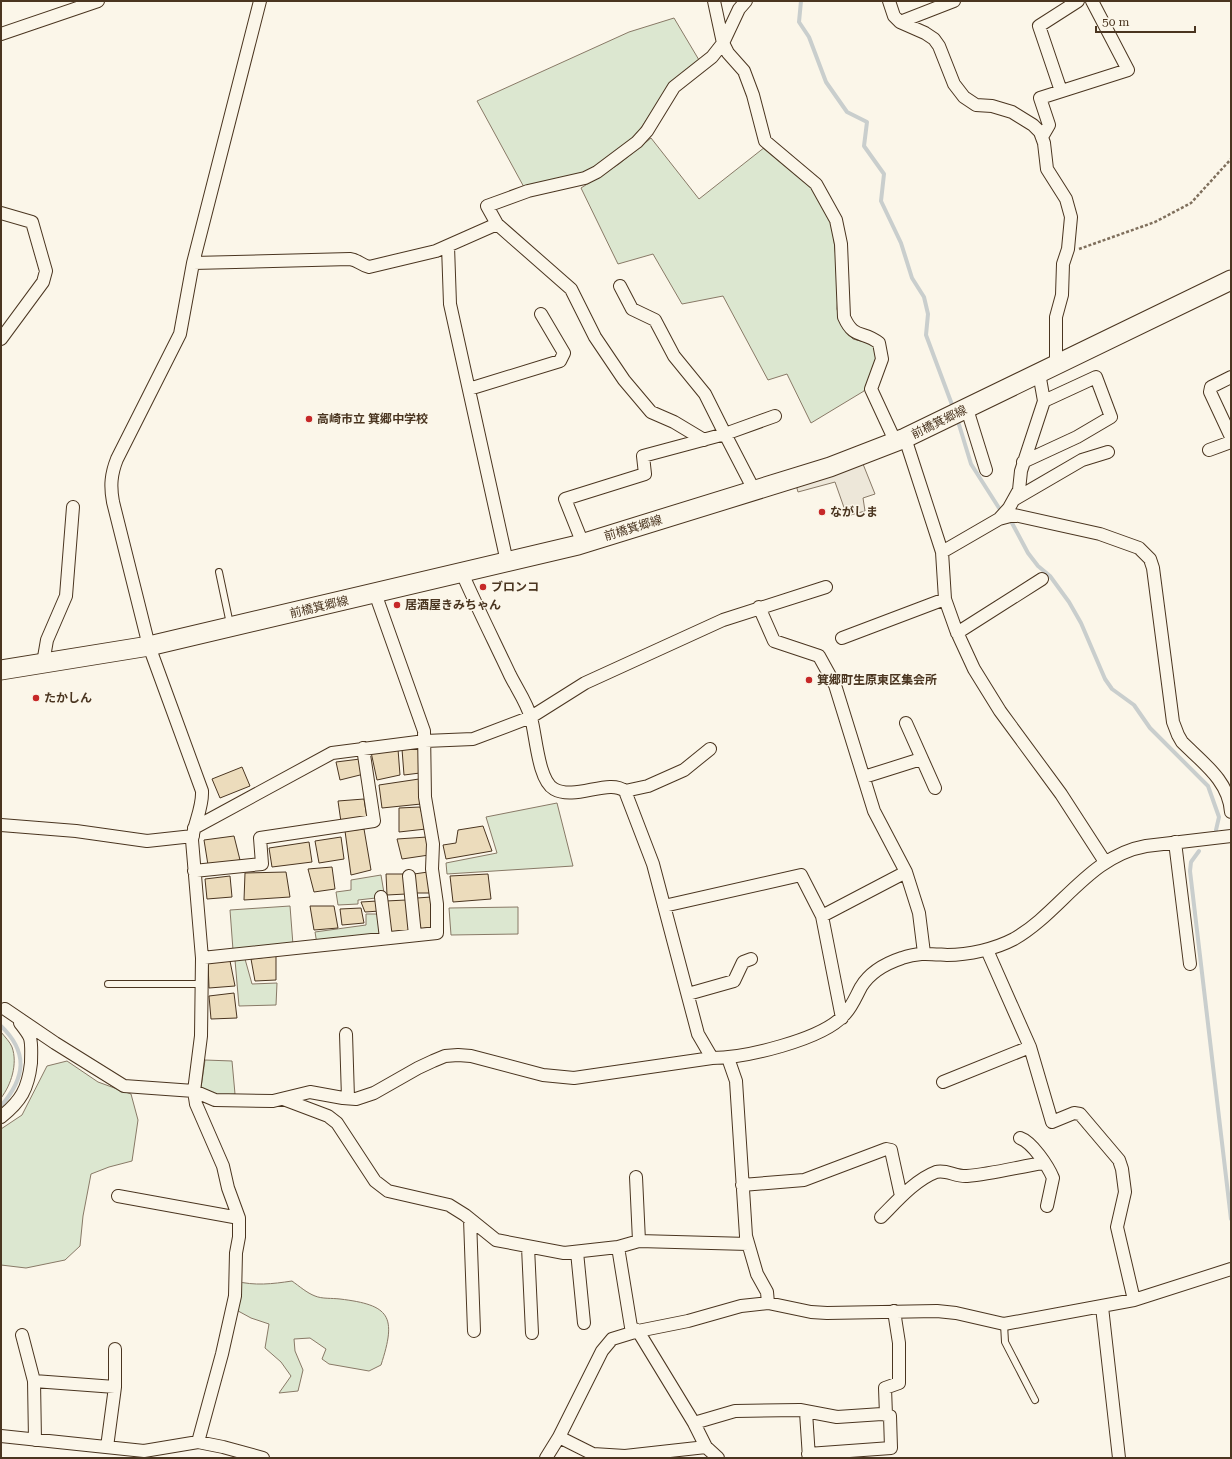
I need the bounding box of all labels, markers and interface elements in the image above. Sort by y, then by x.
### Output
scale bar [1096,8,1195,34]
text: 50 m [1102,15,1129,29]
street label: 前橋箕郷線 [909,403,969,441]
place label: 高崎市立 箕郷中学校 [317,412,428,426]
marker: 高崎市立 箕郷中学校 [304,414,314,424]
place label: ながしま [830,505,878,519]
marker: ながしま [817,507,827,517]
street label: 前橋箕郷線 [602,513,664,543]
place label: ブロンコ [491,580,539,594]
marker: ブロンコ [478,582,488,592]
street label: 前橋箕郷線 [288,593,350,621]
place label: 居酒屋きみちゃん [405,598,501,612]
marker: 居酒屋きみちゃん [392,600,402,610]
place label: 箕郷町生原東区集会所 [817,673,937,687]
marker: 箕郷町生原東区集会所 [804,675,814,685]
place label: たかしん [44,691,92,705]
marker: たかしん [31,693,41,703]

